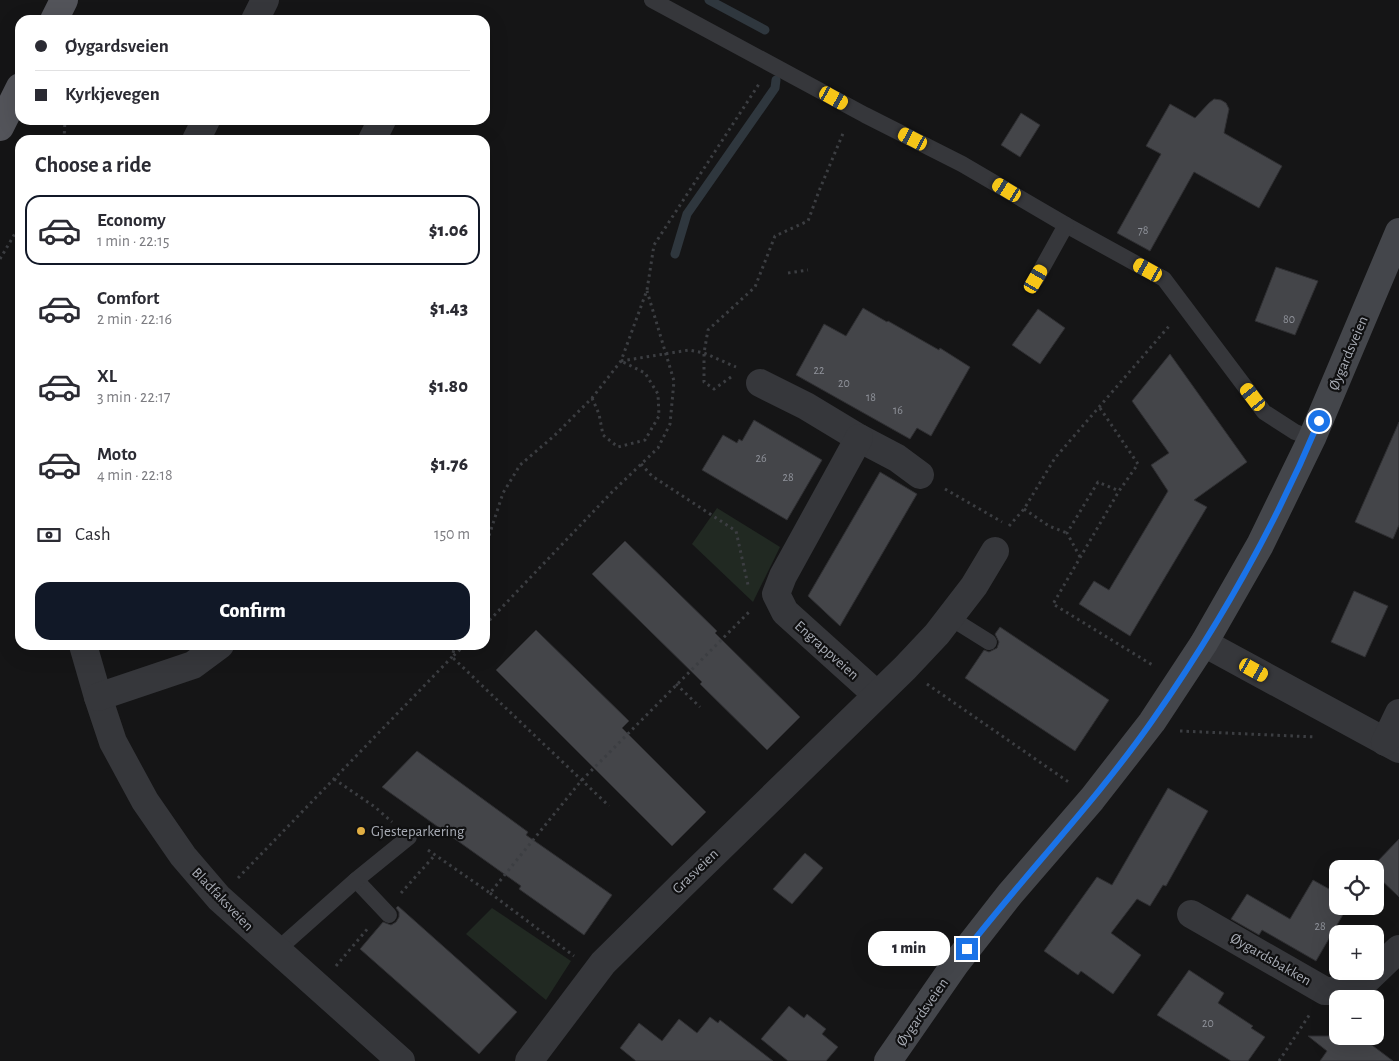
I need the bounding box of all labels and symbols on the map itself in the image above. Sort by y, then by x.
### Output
car [817,84,850,112]
car [896,126,929,152]
car [990,176,1023,204]
house number: 78 [1138,224,1149,236]
car [1131,256,1164,284]
car [1022,262,1049,296]
house number: 80 [1283,313,1295,325]
street label: Øygardsveien [1326,314,1371,392]
house number: 22 [814,364,825,376]
house number: 20 [838,377,850,389]
car [1237,381,1268,413]
house number: 18 [866,391,876,403]
house number: 16 [893,404,903,416]
route start [1308,410,1330,432]
house number: 26 [755,452,767,464]
house number: 28 [782,471,794,483]
street label: Engrappveien [792,618,861,683]
car [1237,656,1270,684]
place label: Gjesteparkering [371,824,465,839]
marker: Gjesteparkering [355,825,367,837]
street label: Grasveien [670,846,721,897]
street label: Bladfaksveien [189,865,256,934]
house number: 28 [1314,920,1326,932]
street label: Øygardsbakken [1228,930,1314,989]
callout: 1 min [867,932,950,966]
route end [956,938,978,960]
street label: Øygardsveien [894,976,951,1049]
house number: 20 [1202,1017,1214,1029]

